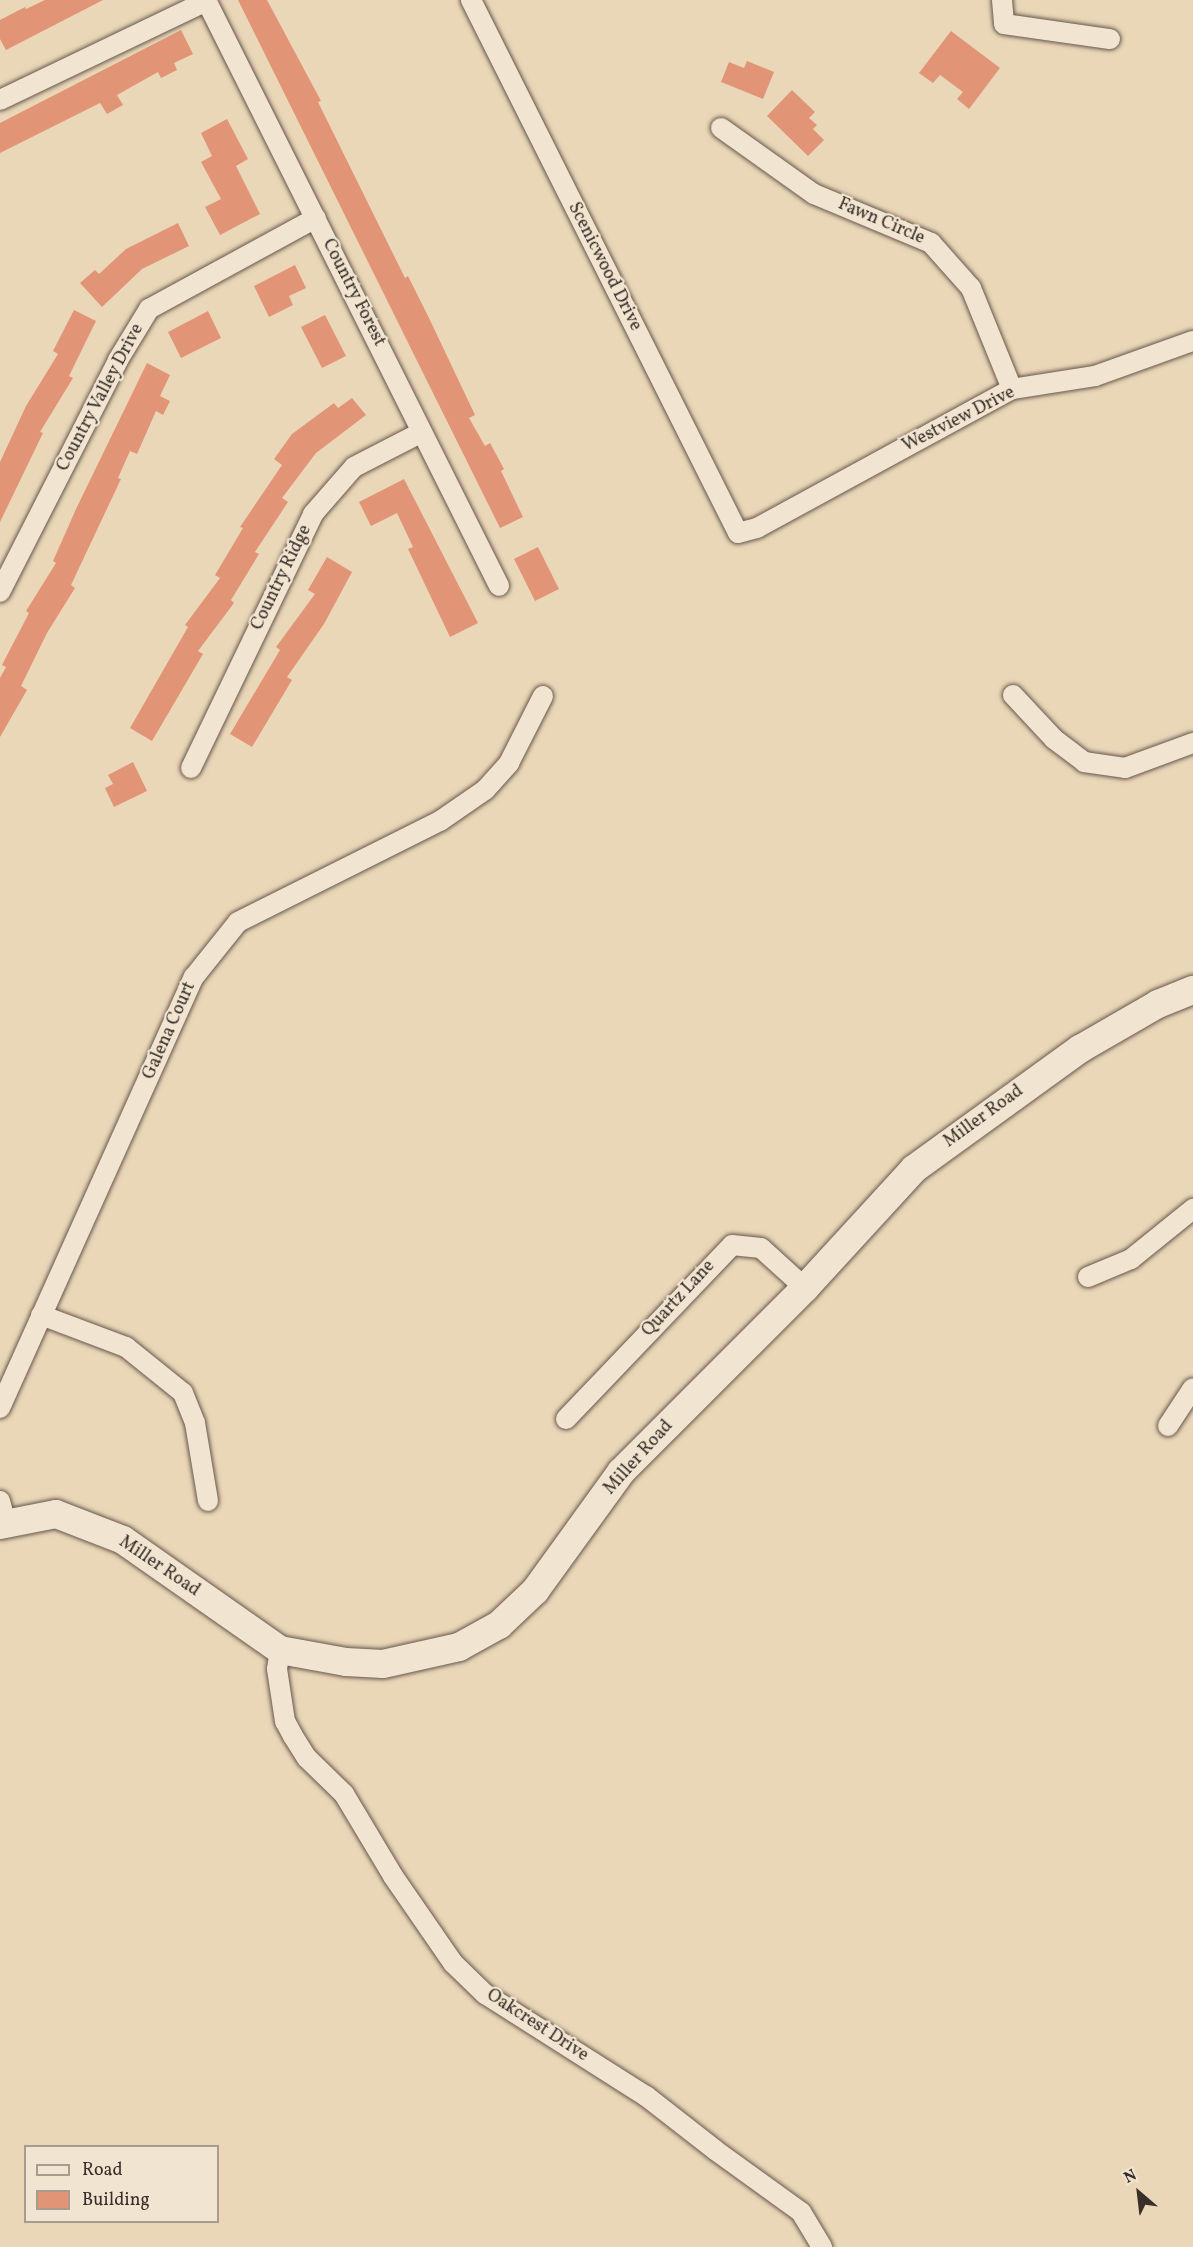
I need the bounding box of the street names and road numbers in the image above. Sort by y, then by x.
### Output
street label: Fawn Circle [834,194,928,250]
street label: Scenicwood Drive [562,199,646,335]
street label: Country Forest [317,235,389,351]
street label: Country Valley Drive [53,320,149,476]
street label: Westview Drive [899,382,1019,458]
street label: Country Ridge [247,522,317,634]
street label: Galena Court [139,979,201,1083]
street label: Miller Road [940,1081,1028,1153]
street label: Quartz Lane [638,1256,720,1342]
street label: Miller Road [600,1416,678,1500]
street label: Miller Road [114,1532,204,1602]
street label: Oakcrest Drive [482,1985,592,2067]

